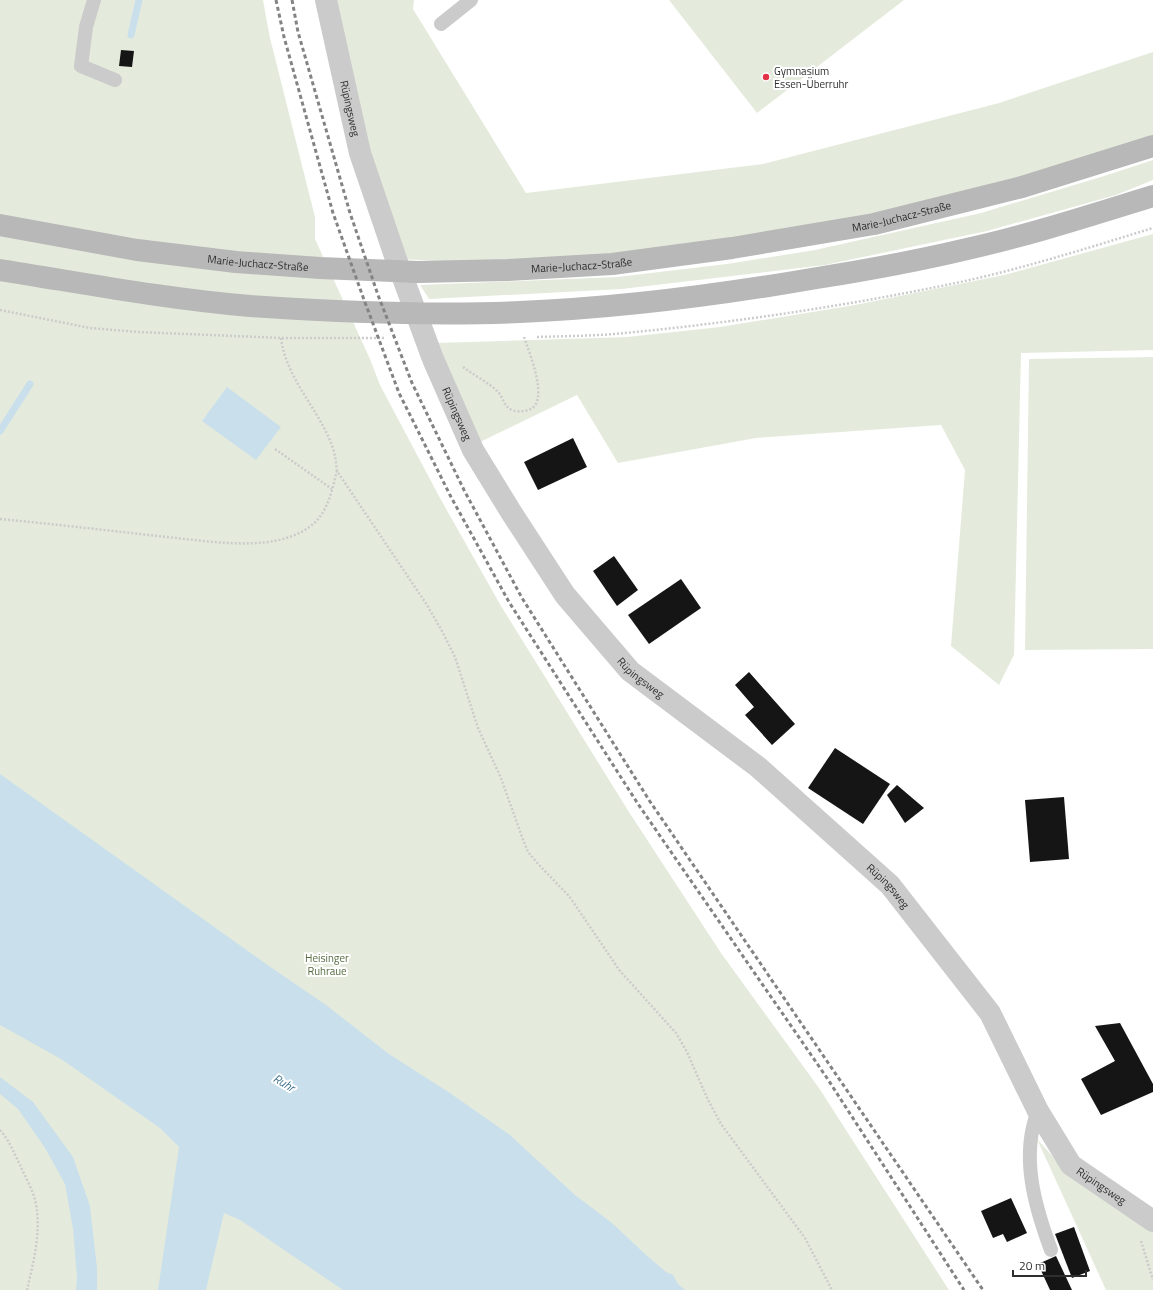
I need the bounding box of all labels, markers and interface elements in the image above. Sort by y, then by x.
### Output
place label: Gymnasium Essen-Überruhr [774,63,848,92]
marker: Gymnasium Essen-Überruhr [761,72,771,82]
street label: Rüpingsweg [336,79,364,138]
street label: Marie-Juchacz-Straße [851,197,953,236]
street label: Marie-Juchacz-Straße [207,251,309,275]
street label: Marie-Juchacz-Straße [531,253,633,277]
street label: Rüpingsweg [438,384,476,443]
street label: Rüpingsweg [614,654,668,702]
street label: Rüpingsweg [863,860,914,912]
park label: Heisinger Ruhraue [305,950,349,979]
water label: Ruhr [270,1069,301,1098]
street label: Rüpingsweg [1073,1163,1130,1209]
scale bar [1013,1252,1086,1278]
text: 20 m [1019,1256,1045,1275]

